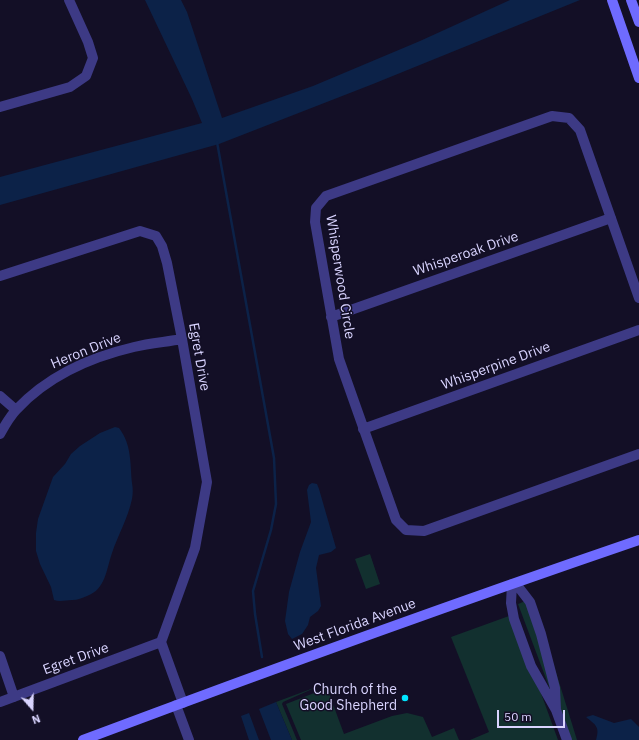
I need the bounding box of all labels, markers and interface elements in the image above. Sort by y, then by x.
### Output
street label: Whisperwood Circle [322,214,358,340]
street label: Whisperoak Drive [411,228,521,280]
street label: Egret Drive [185,322,213,392]
street label: Heron Drive [48,329,124,373]
street label: Whisperpine Drive [439,338,553,394]
street label: West Florida Avenue [292,595,418,655]
street label: Egret Drive [41,639,111,679]
place label: Church of the Good Shepherd [299,682,397,714]
north arrow [12,688,52,728]
marker: Church of the Good Shepherd [400,693,410,703]
scale bar [499,702,567,728]
text: 50 m [504,709,532,724]
text: N [30,711,42,727]

